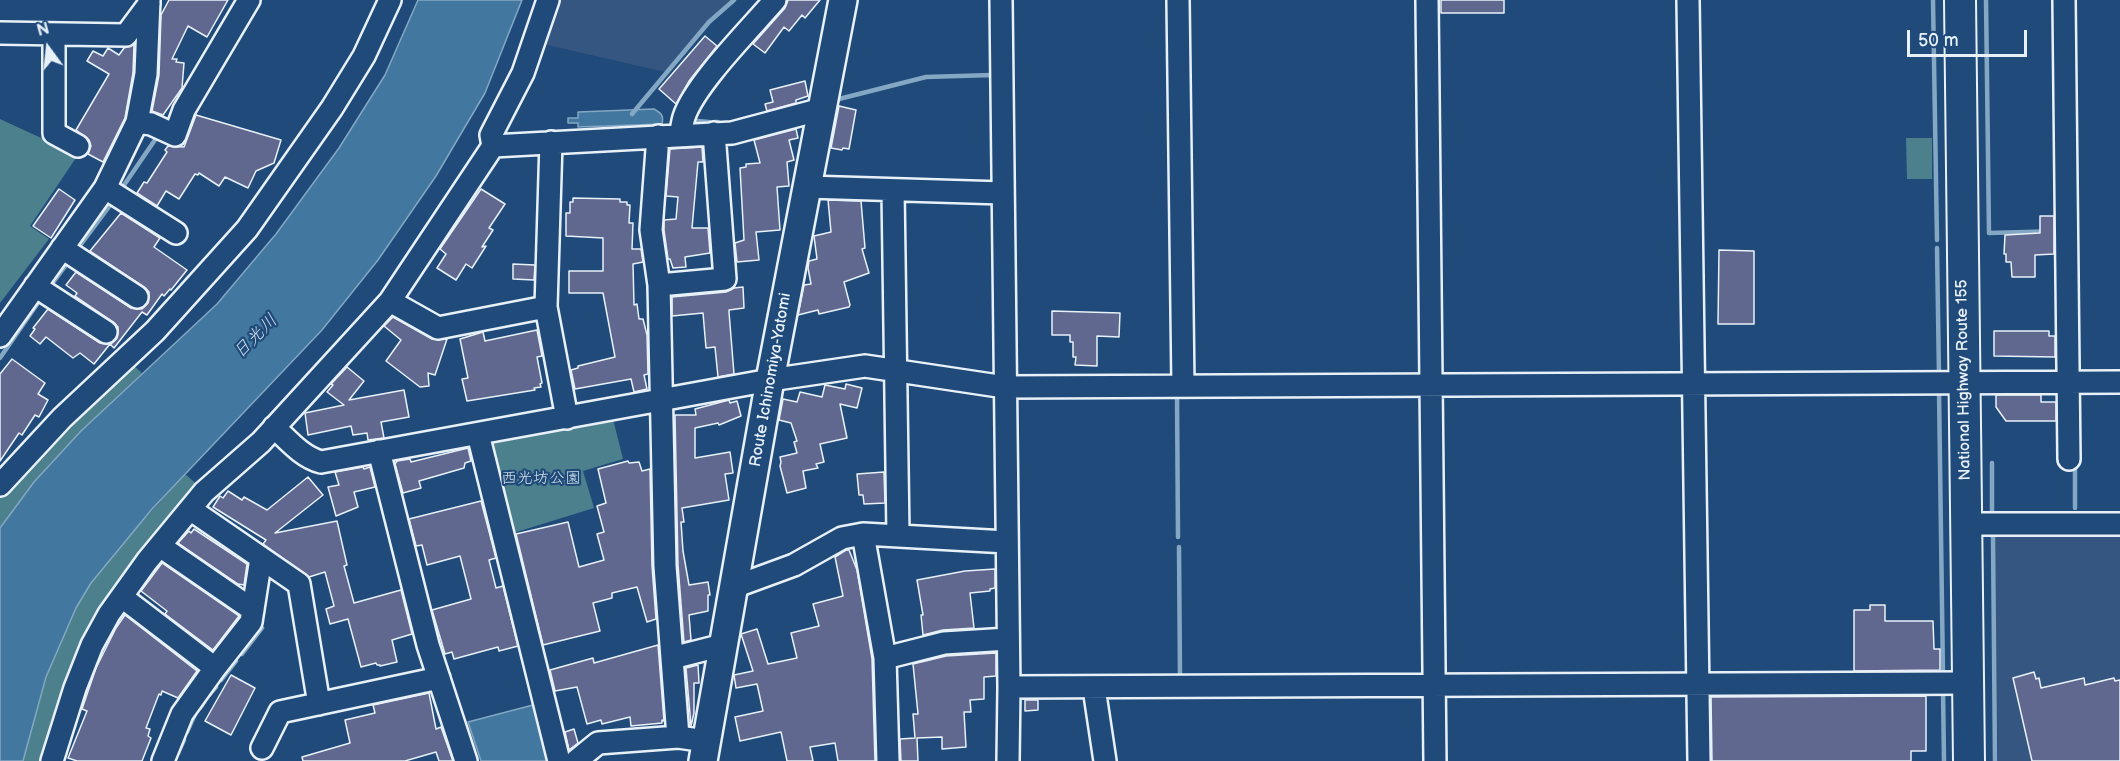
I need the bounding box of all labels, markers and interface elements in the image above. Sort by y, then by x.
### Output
north arrow [18,18,78,78]
scale bar [1910,18,2030,56]
text: N [35,19,51,41]
text: 50 m [1918,30,1959,51]
street label: National Highway Route 155 [1953,279,1975,481]
street label: Route Ichinomiya-Yatomi [746,292,796,468]
water label: 日光川 [229,310,283,364]
park label: 西光坊公園 [501,469,581,489]

